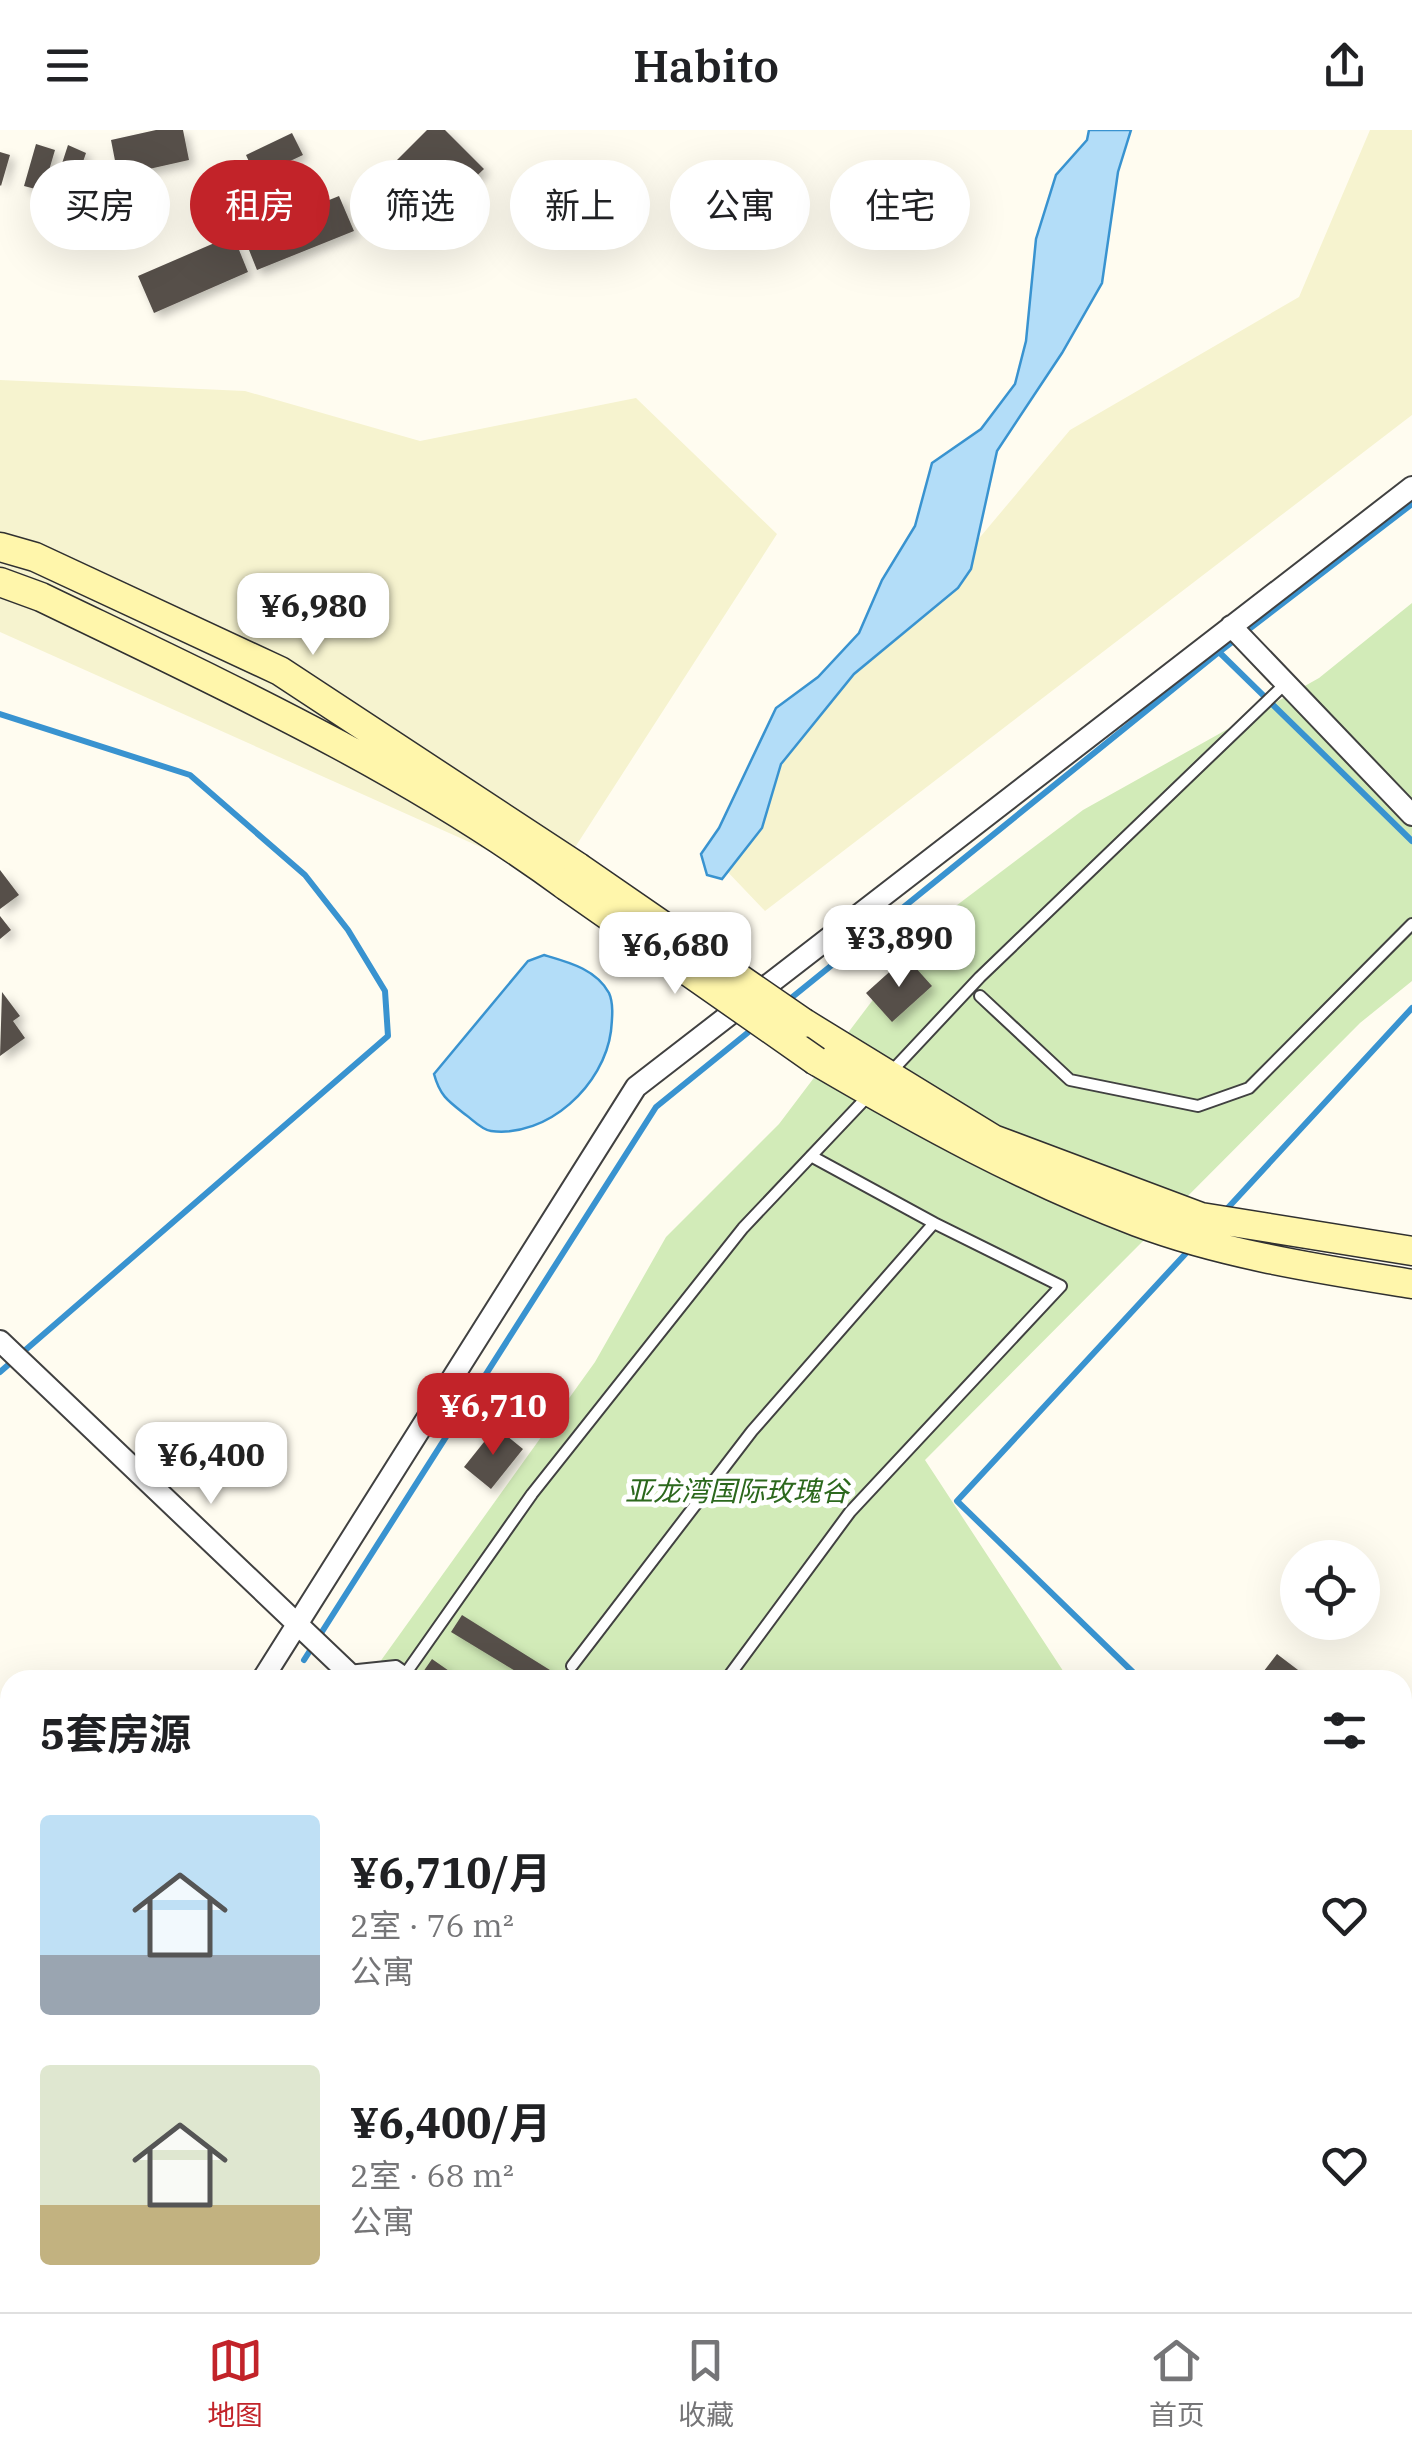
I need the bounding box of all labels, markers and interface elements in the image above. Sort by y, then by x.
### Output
text: Habito [633,36,779,94]
icon: menu [40,38,95,93]
icon: share [1317,38,1372,93]
chip: 买房 [30,160,170,250]
chip: 租房 [190,160,330,250]
chip: 筛选 [350,160,490,250]
chip: 新上 [510,160,650,250]
chip: 公寓 [670,160,810,250]
chip: 住宅 [830,160,970,250]
pin: ¥6,980 [232,573,394,658]
text: ¥6,980 [259,584,367,626]
pin: ¥3,890 [818,905,980,990]
pin: ¥6,680 [594,912,756,997]
text: ¥3,890 [845,916,953,958]
text: ¥6,680 [621,923,729,965]
pin: ¥6,710 [412,1373,574,1458]
text: ¥6,710 [439,1384,547,1426]
pin: ¥6,400 [130,1422,292,1507]
text: ¥6,400 [157,1433,265,1475]
park label: 亚龙湾国际玫瑰谷 [625,1472,852,1509]
map controls [1280,1540,1380,1640]
button: locate [1280,1540,1380,1640]
icon: filters [1317,1703,1372,1758]
text: 5套房源 [40,1706,191,1761]
text: ¥6,710/月 [350,1845,551,1900]
icon: home [120,1855,240,1975]
icon: heart [1317,1888,1372,1943]
text: 2室 · 76 m² [350,1904,514,1946]
text: 公寓 [350,1950,414,1992]
text: ¥6,400/月 [350,2095,551,2150]
icon: home [120,2105,240,2225]
icon: heart [1317,2138,1372,2193]
text: 2室 · 68 m² [350,2154,514,2196]
text: 公寓 [350,2200,414,2242]
tab: 地图 [207,2333,263,2433]
tab: 收藏 [678,2333,734,2433]
tab: 首页 [1149,2333,1205,2433]

